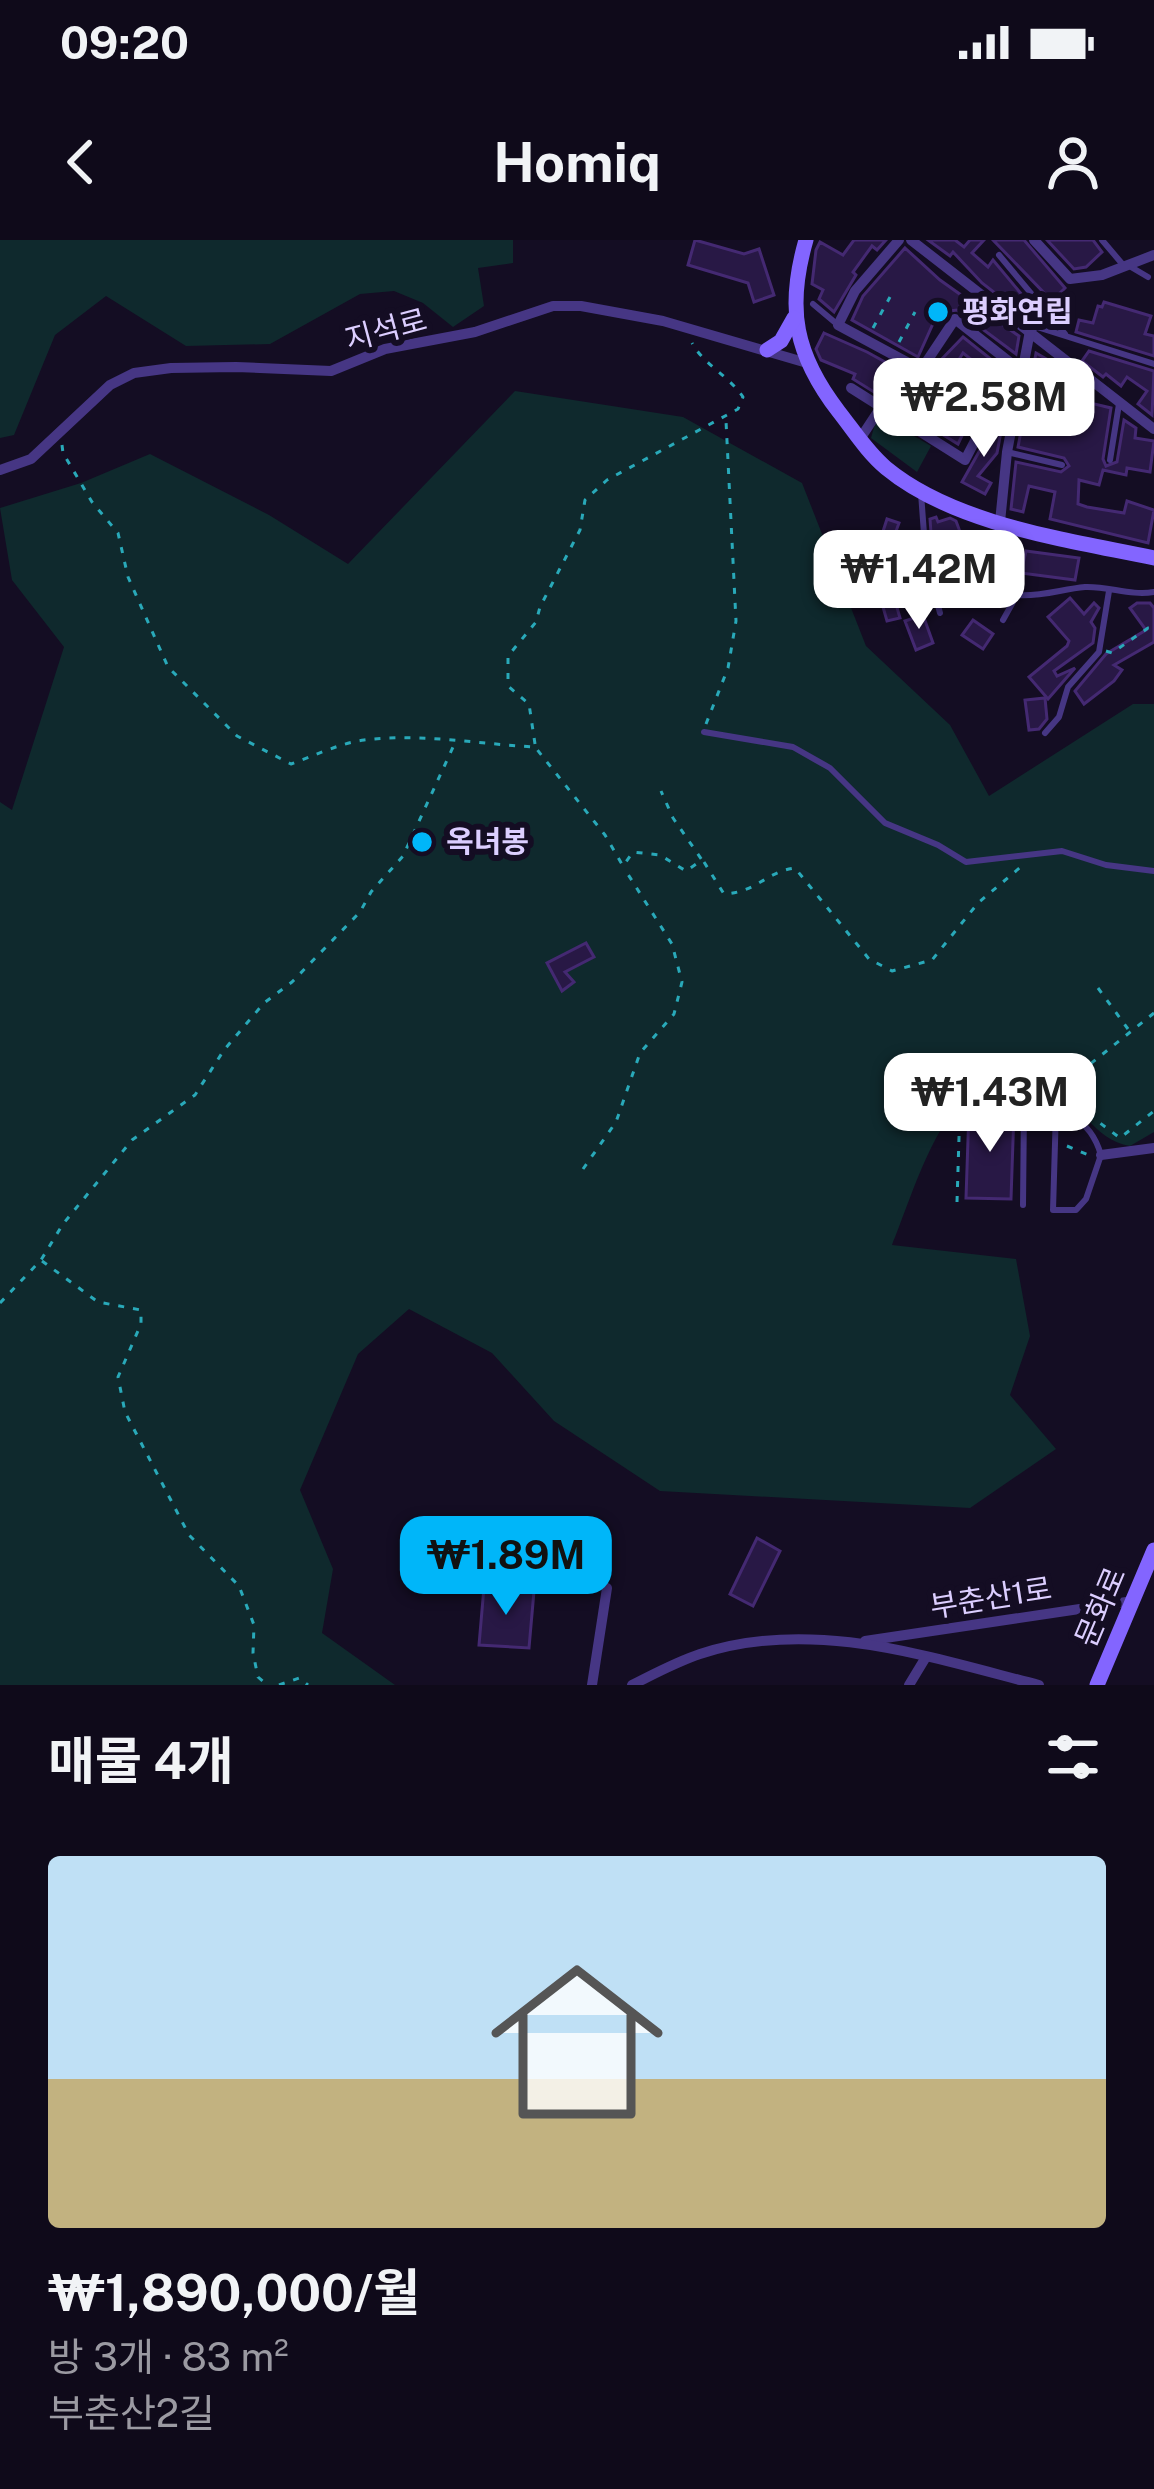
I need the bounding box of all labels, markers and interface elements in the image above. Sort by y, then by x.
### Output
text: 09:20 [60,16,189,69]
icon: back [48,129,114,195]
icon: person [1040,129,1106,195]
text: Homiq [493,131,661,194]
place label: 평화연립 [962,293,1072,329]
marker: 평화연립 [925,299,951,325]
street label: 지석로 [341,301,430,357]
pin: ₩2.58M [886,358,1082,460]
text: ₩2.58M [900,374,1068,420]
pin: ₩1.42M [821,530,1017,632]
text: ₩1.42M [841,546,997,592]
place label: 옥녀봉 [446,823,529,859]
marker: 옥녀봉 [409,829,435,855]
pin: ₩1.43M [892,1053,1088,1155]
text: ₩1.43M [911,1069,1069,1115]
pin: ₩1.89M [408,1516,604,1618]
text: ₩1.89M [427,1532,585,1578]
street label: 문화로 [1067,1561,1133,1652]
street label: 부춘산1로 [927,1570,1054,1624]
icon: filters [1040,1724,1106,1790]
text: 매물 4개 [48,1731,234,1790]
icon: home [469,1934,685,2150]
text: ₩1,890,000/월 [48,2263,420,2322]
text: 방 3개 · 83 m² [48,2334,289,2380]
text: 부춘산2길 [48,2390,215,2436]

